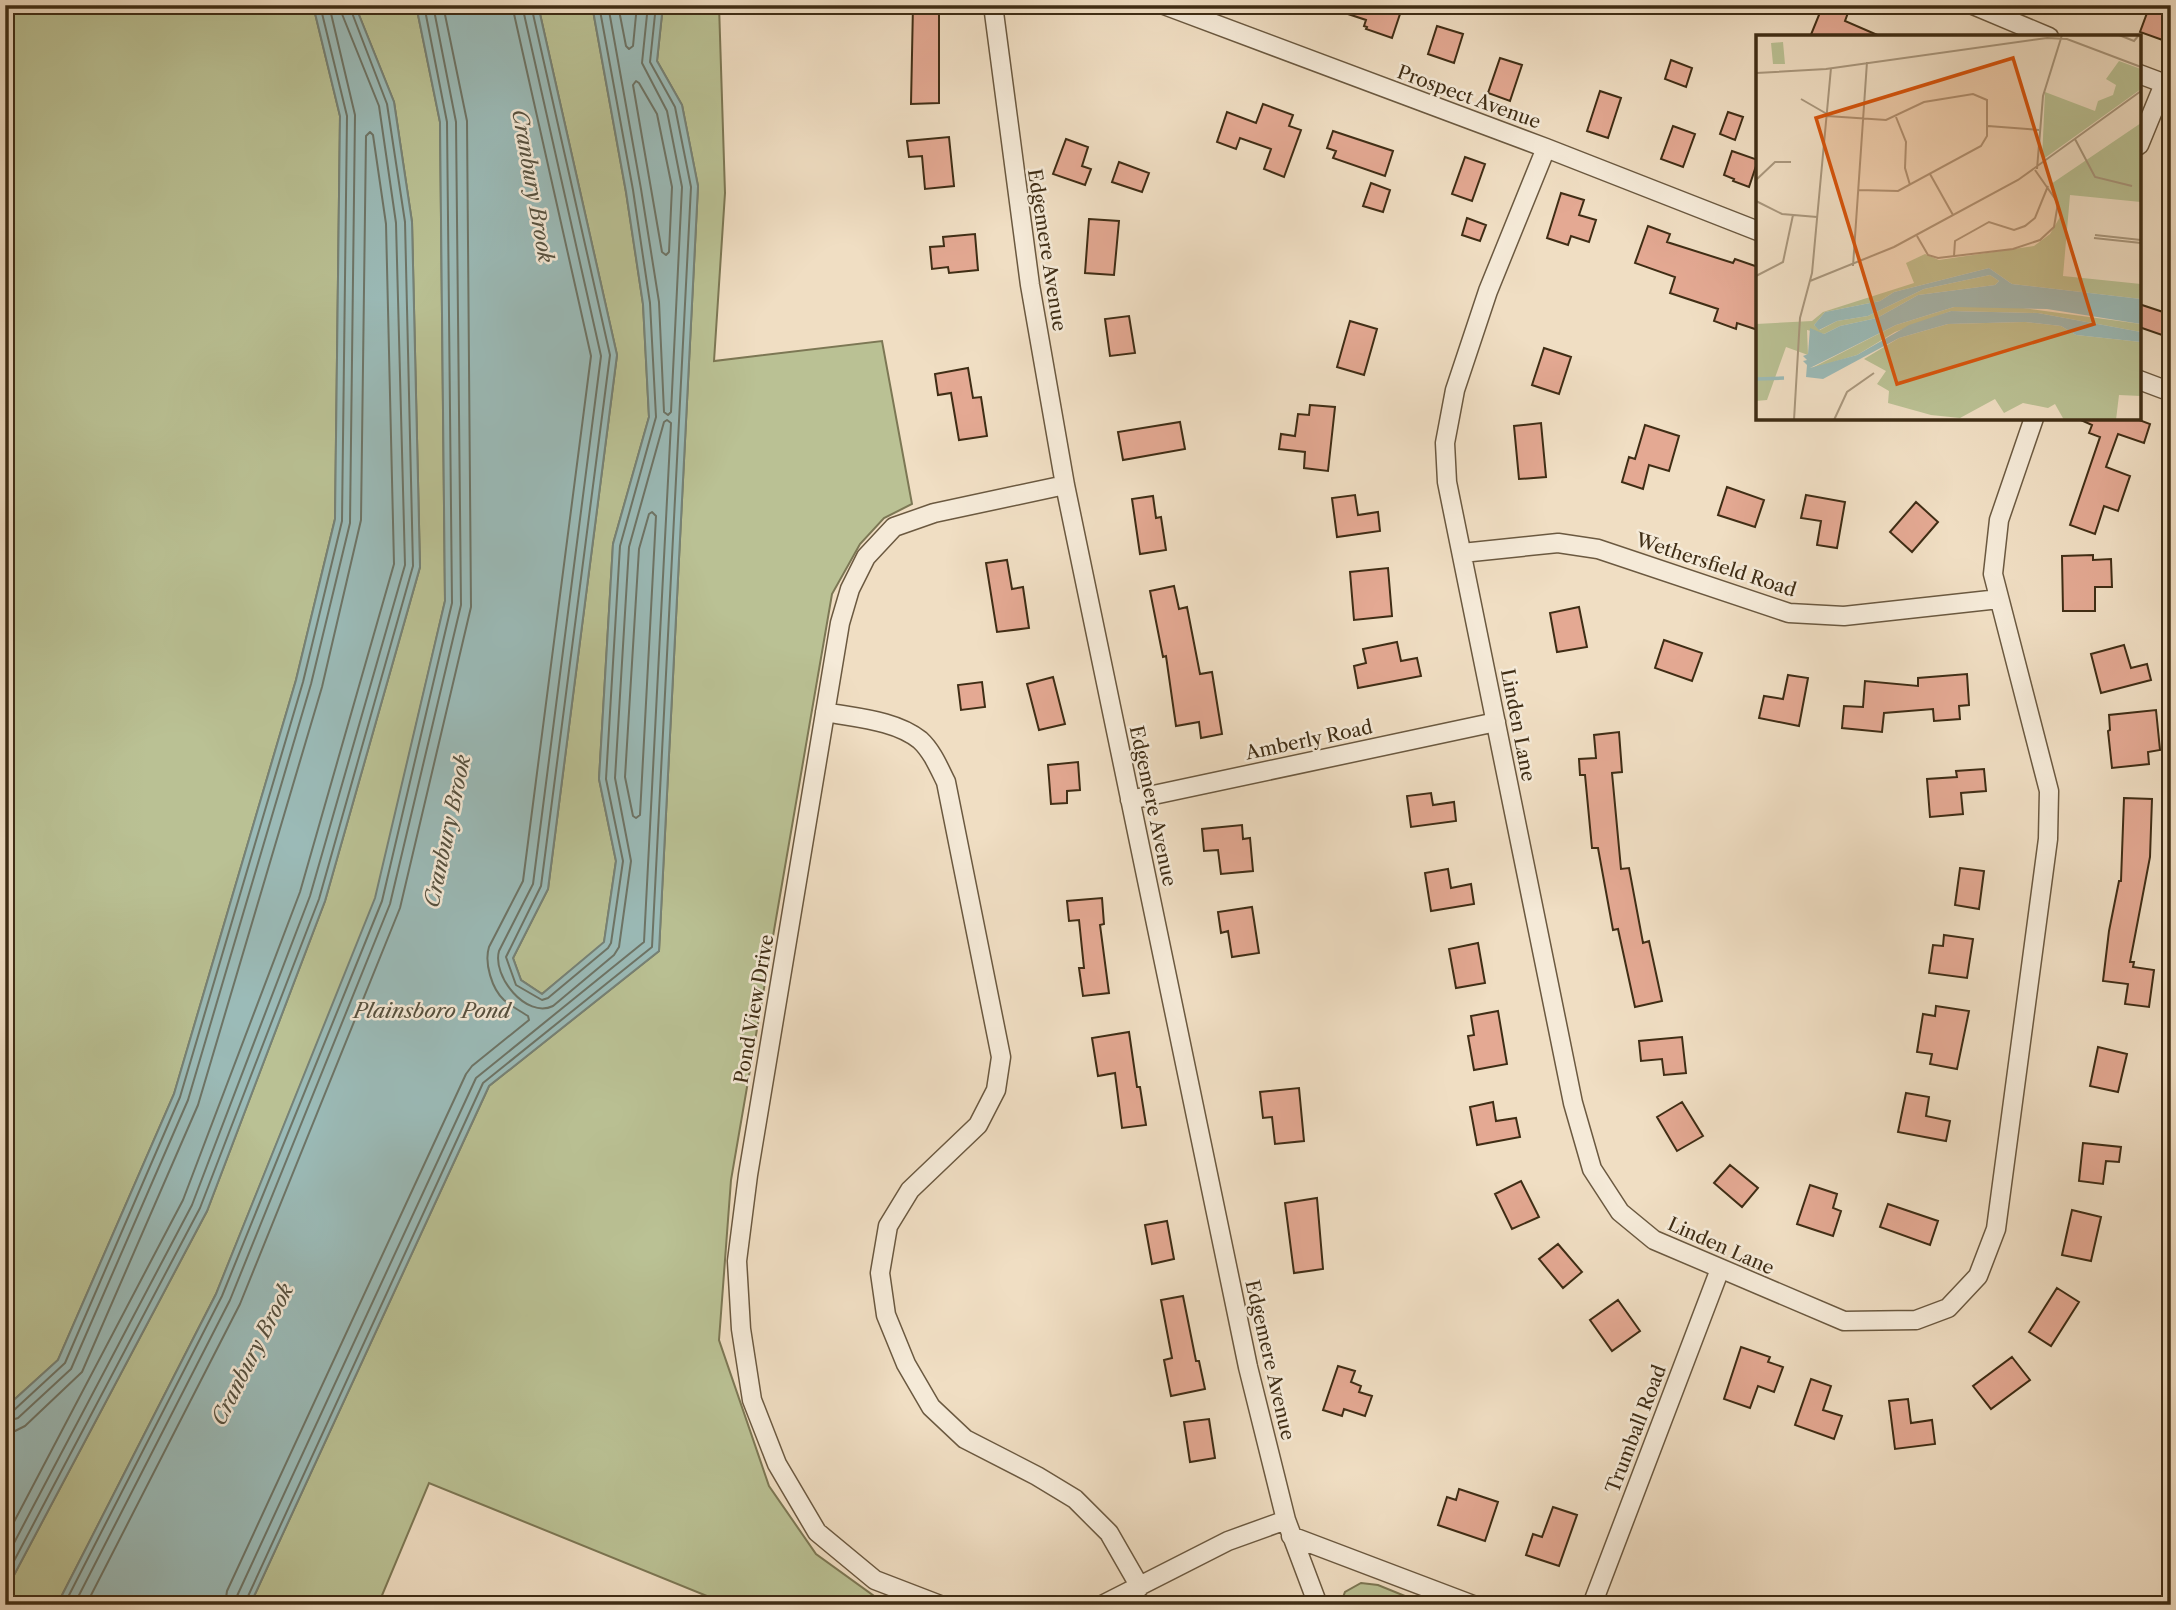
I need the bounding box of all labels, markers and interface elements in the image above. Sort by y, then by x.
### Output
inset map [1756,35,2141,420]
street label: Prospect Avenue [1394,60,1544,134]
water label: Cranbury Brook [507,107,559,265]
street label: Edgemere Avenue [1023,167,1071,333]
street label: Wethersfield Road [1632,528,1799,602]
street label: Linden Lane [1496,667,1540,783]
street label: Amberly Road [1242,715,1375,765]
street label: Edgemere Avenue [1125,723,1181,889]
water label: Cranbury Brook [419,752,475,910]
street label: Pond View Drive [730,933,778,1085]
water label: Plainsboro Pond [351,998,513,1023]
street label: Linden Lane [1664,1212,1778,1280]
street label: Edgemere Avenue [1240,1278,1300,1442]
water label: Cranbury Brook [206,1279,298,1429]
street label: Trumball Road [1601,1361,1671,1496]

